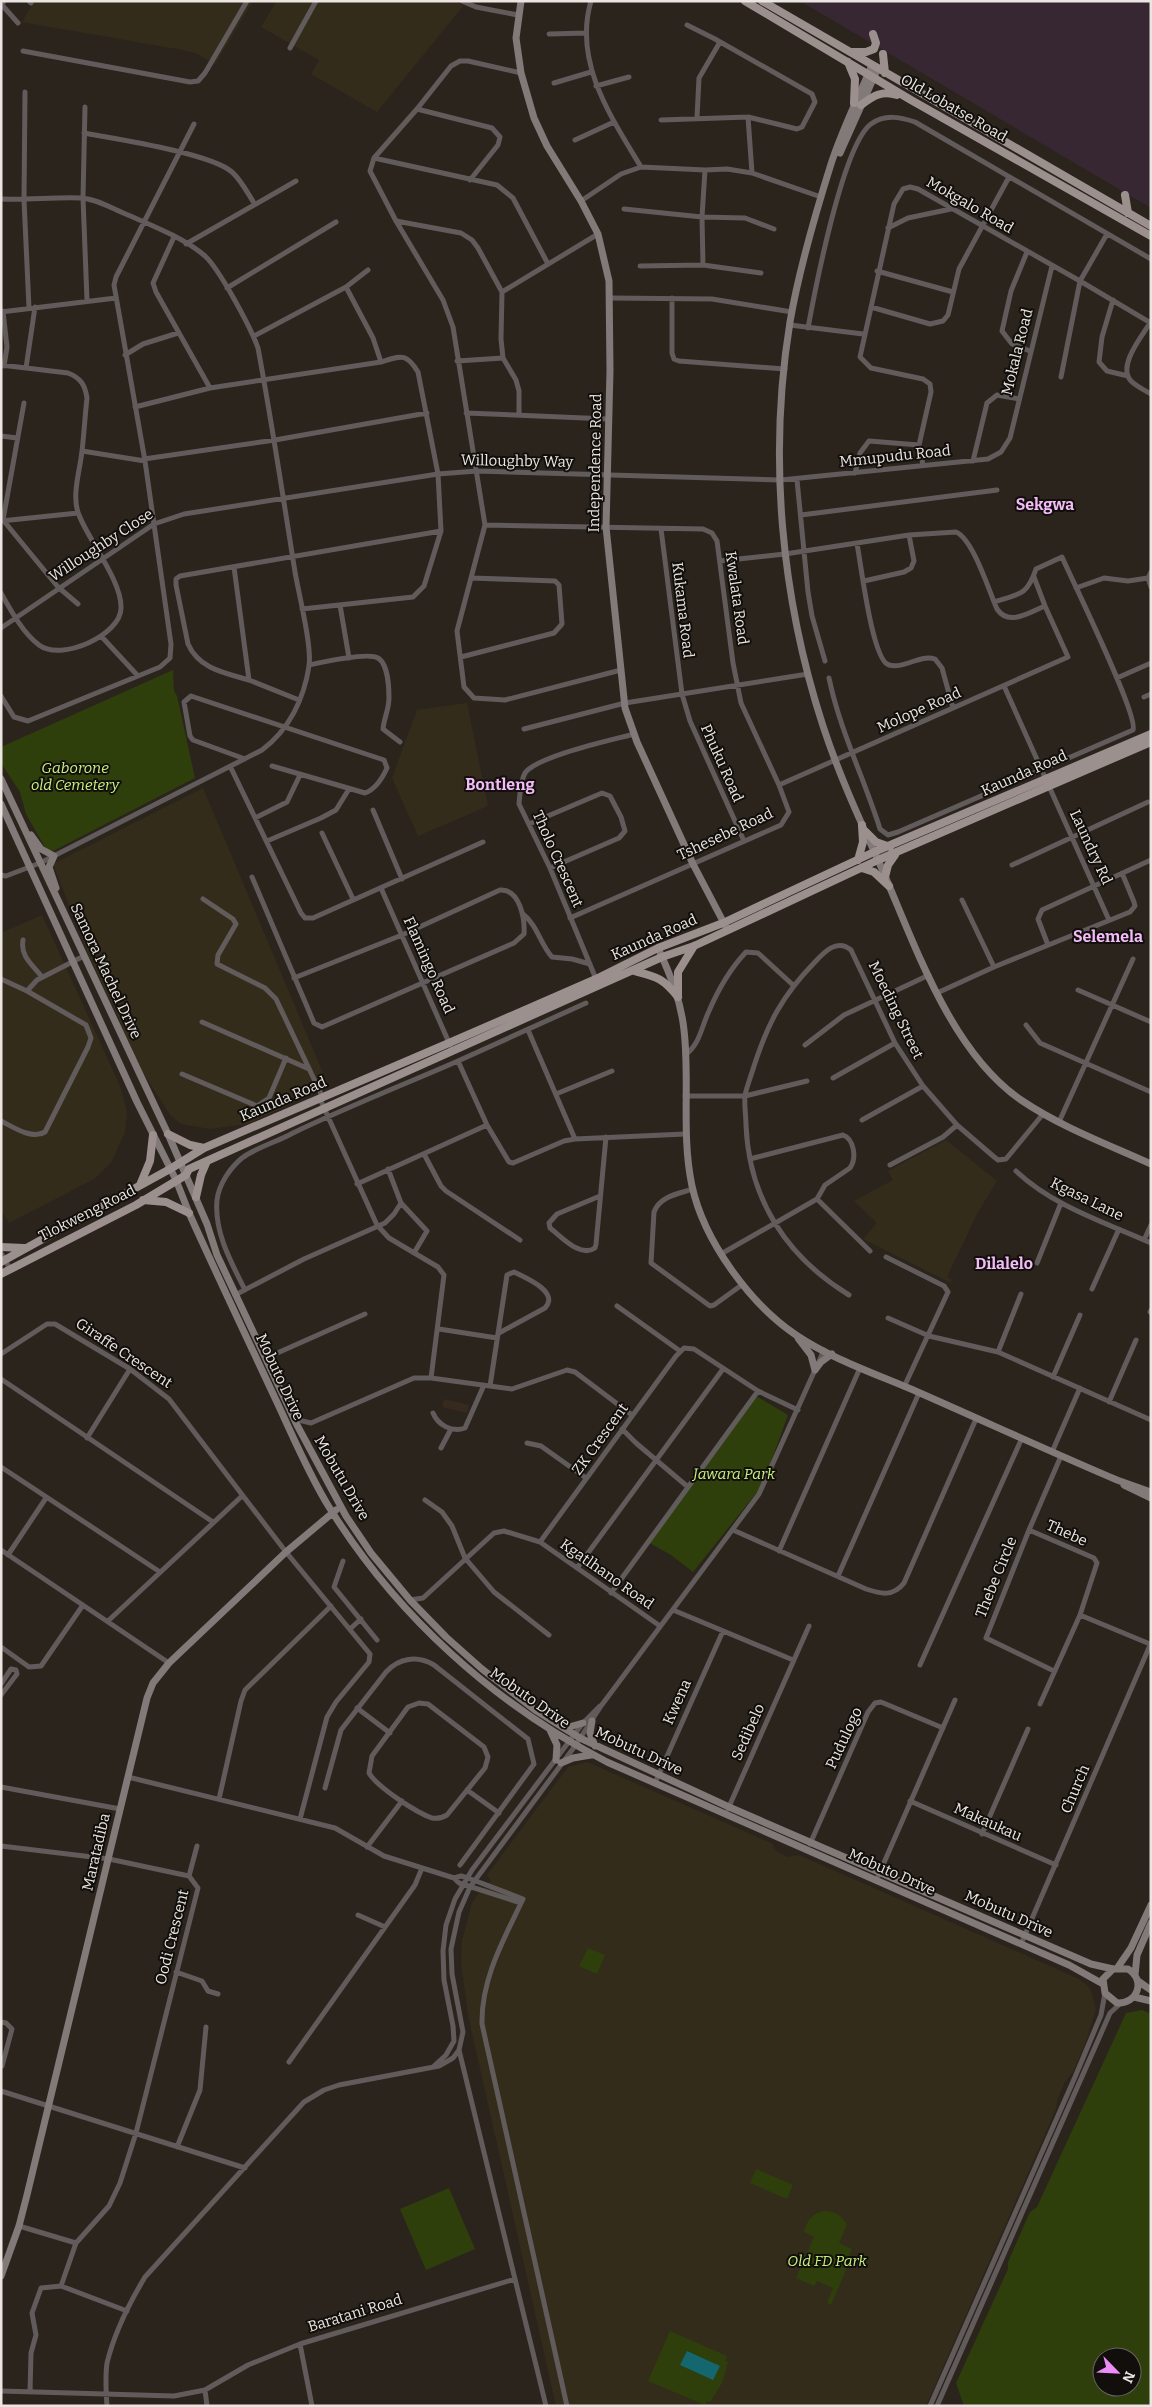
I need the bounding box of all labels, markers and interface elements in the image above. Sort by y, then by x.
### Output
street label: Old Lobatse Road [898,70,1010,146]
street label: Mokgalo Road [923,173,1017,237]
street label: Mokala Road [998,307,1036,397]
street label: Independence Road [585,393,605,533]
street label: Mmupudu Road [839,441,952,471]
street label: Willoughby Way [461,451,573,471]
district label: Sekgwa [1016,495,1074,514]
street label: Willoughby Close [46,505,156,585]
street label: Kwalata Road [722,550,752,646]
street label: Kukama Road [668,561,698,659]
street label: Molope Road [874,683,964,737]
street label: Phuku Road [697,721,747,805]
street label: Kaunda Road [978,746,1070,800]
park label: Gaborone old Cemetery [31,759,120,794]
district label: Bontleng [465,775,535,794]
street label: Tshesebe Road [674,804,776,864]
street label: Laundry Rd [1066,807,1116,887]
street label: Tholo Crescent [529,808,588,911]
street label: Samora Machel Drive [67,900,145,1042]
street label: Kaunda Road [608,910,700,964]
street label: Flamingo Road [400,914,458,1016]
district label: Selemela [1073,927,1143,946]
street label: Moeding Street [865,958,928,1062]
street label: Kaunda Road [237,1073,329,1125]
street label: Kgasa Lane [1048,1174,1126,1224]
street label: Tlokweng Road [36,1181,138,1245]
district label: Dilalelo [975,1254,1033,1273]
street label: Giraffe Crescent [72,1314,176,1392]
street label: Mobuto Drive [252,1331,308,1423]
street label: ZK Crescent [568,1399,632,1478]
street label: Mobutu Drive [311,1433,373,1523]
park label: Jawara Park [691,1465,776,1483]
street label: Thebe [1044,1516,1090,1550]
street label: Thebe Circle [972,1534,1020,1620]
street label: Kgatlhano Road [557,1535,657,1613]
street label: Mobuto Drive [487,1664,573,1732]
street label: Kwena [659,1677,695,1727]
street label: Sedibelo [728,1701,768,1763]
street label: Pudulogo [822,1704,866,1772]
street label: Mobutu Drive [592,1723,686,1779]
street label: Church [1057,1761,1093,1816]
street label: Makaukau [951,1799,1025,1845]
street label: Maratadiba [78,1811,114,1893]
street label: Mobuto Drive [846,1845,938,1899]
street label: Oodi Crescent [151,1887,193,1986]
street label: Mobutu Drive [962,1887,1056,1941]
park label: Old FD Park [787,2252,867,2270]
street label: Baratani Road [306,2290,404,2336]
north arrow [1092,2347,1142,2397]
text: N [1118,2369,1138,2386]

